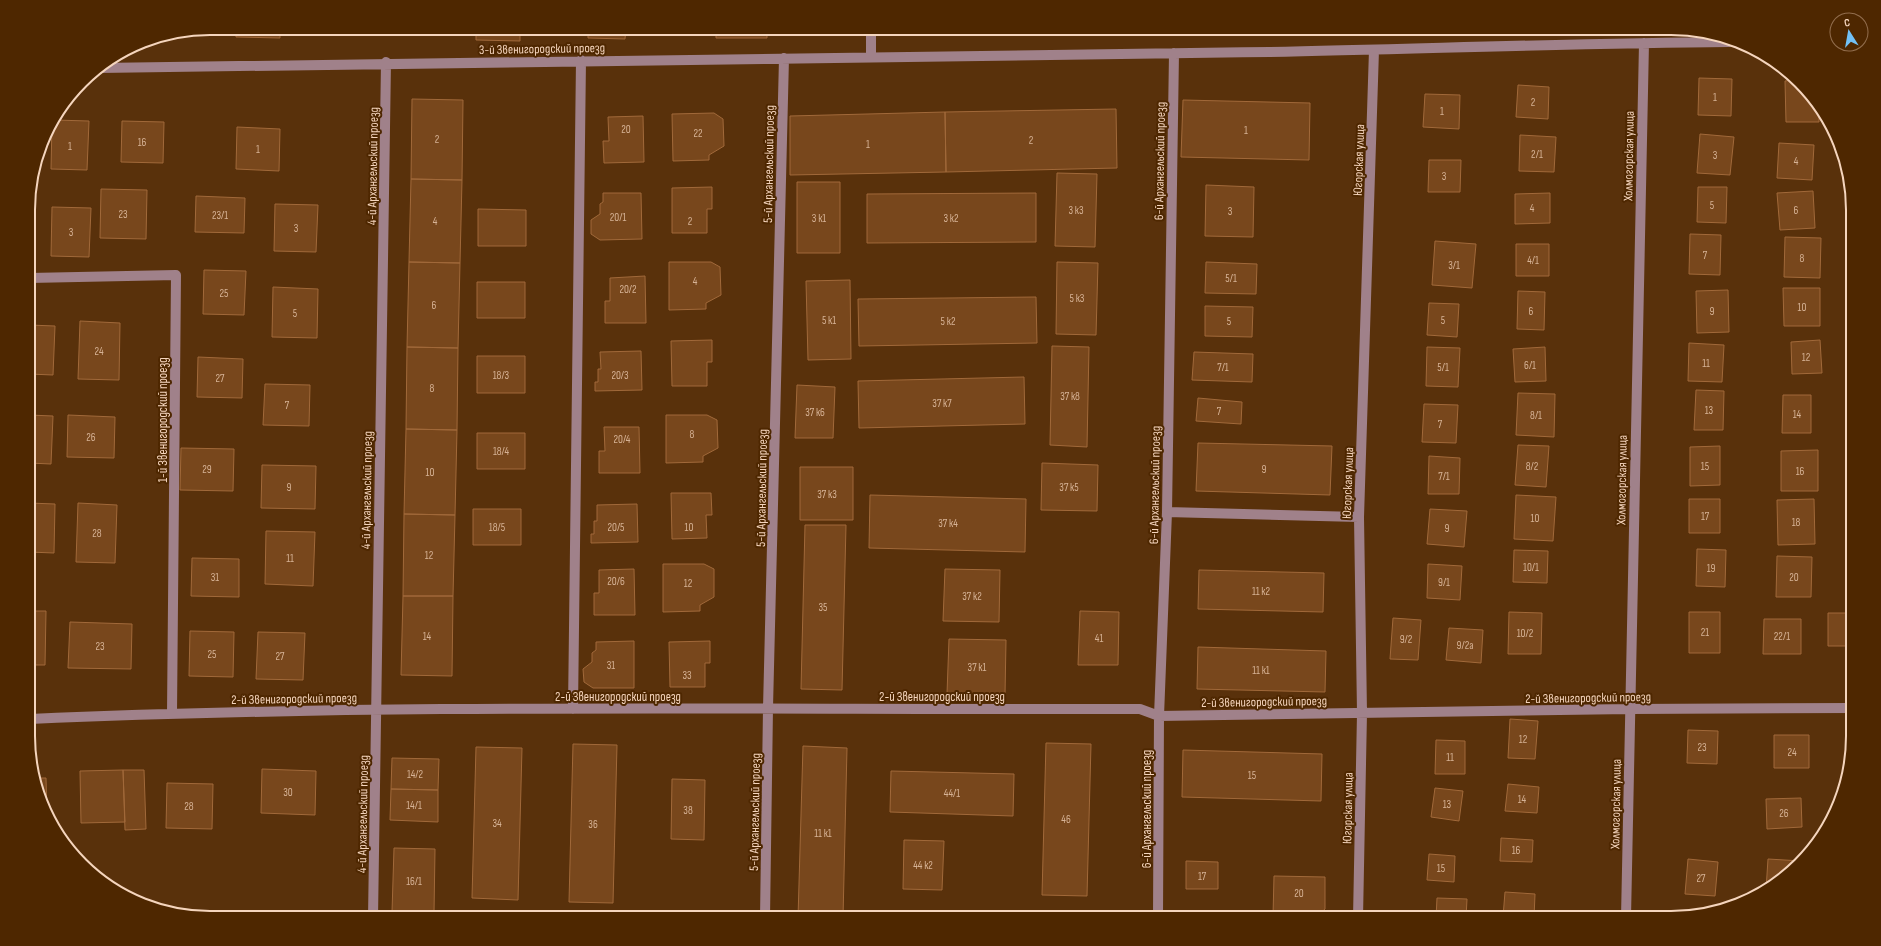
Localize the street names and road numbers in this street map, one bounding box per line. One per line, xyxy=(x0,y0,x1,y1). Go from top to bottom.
street label: 3-й Звенигородский проезд xyxy=(479,40,605,58)
street label: 6-й Архангельский проезд xyxy=(1151,102,1169,220)
street label: 5-й Архангельский проезд xyxy=(760,105,778,223)
street label: 4-й Архангельский проезд xyxy=(364,107,382,225)
street label: Холмогорская улица xyxy=(1620,111,1638,202)
street label: Югорская улица xyxy=(1350,124,1368,196)
street label: 1-й Звенигородский проезд xyxy=(155,357,171,483)
street label: 6-й Архангельский проезд xyxy=(1146,426,1164,544)
street label: 5-й Архангельский проезд xyxy=(753,429,771,547)
street label: 4-й Архангельский проезд xyxy=(358,431,376,549)
street label: Холмогорская улица xyxy=(1613,435,1631,526)
street label: Югорская улица xyxy=(1339,447,1357,519)
street label: 2-й Звенигородский проезд xyxy=(555,689,681,705)
street label: 2-й Звенигородский проезд xyxy=(879,689,1005,705)
street label: 2-й Звенигородский проезд xyxy=(1525,689,1651,707)
street label: 2-й Звенигородский проезд xyxy=(231,690,357,708)
street label: 2-й Звенигородский проезд xyxy=(1201,693,1327,711)
street label: 6-й Архангельский проезд xyxy=(1139,750,1155,868)
street label: 5-й Архангельский проезд xyxy=(746,753,764,871)
street label: 4-й Архангельский проезд xyxy=(354,755,372,873)
street label: Холмогорская улица xyxy=(1607,759,1625,850)
street label: Югорская улица xyxy=(1339,772,1357,844)

